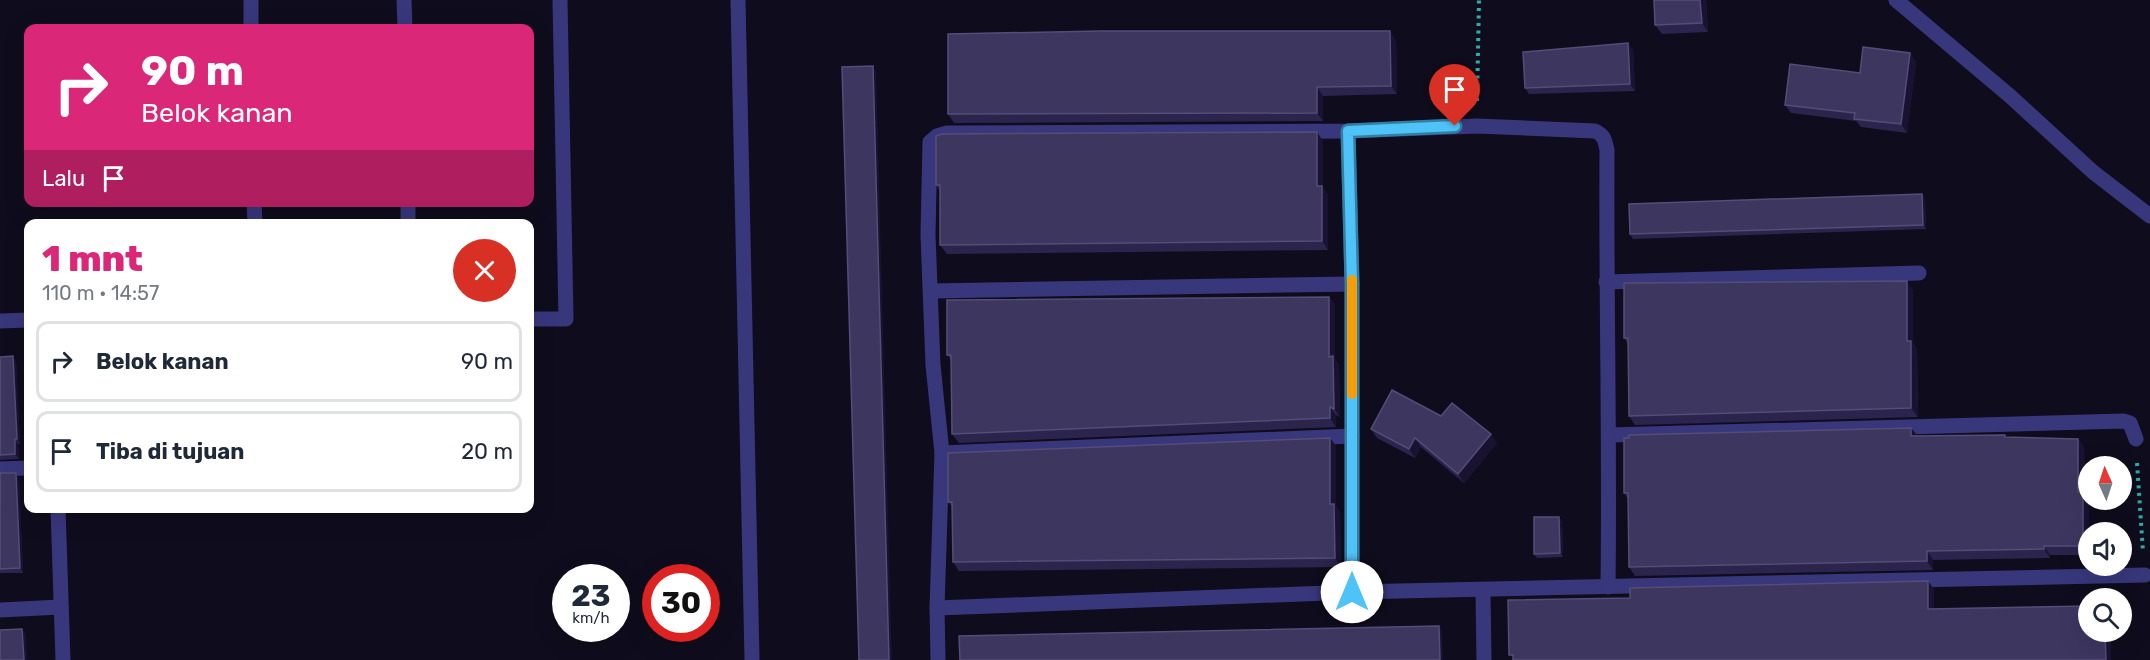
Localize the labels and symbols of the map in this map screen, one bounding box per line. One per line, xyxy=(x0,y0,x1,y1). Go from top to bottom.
pin xyxy=(1429,64,1480,126)
north arrow xyxy=(2078,456,2132,510)
position arrow xyxy=(1320,560,1384,624)
speed limit sign: 30 xyxy=(642,564,720,642)

